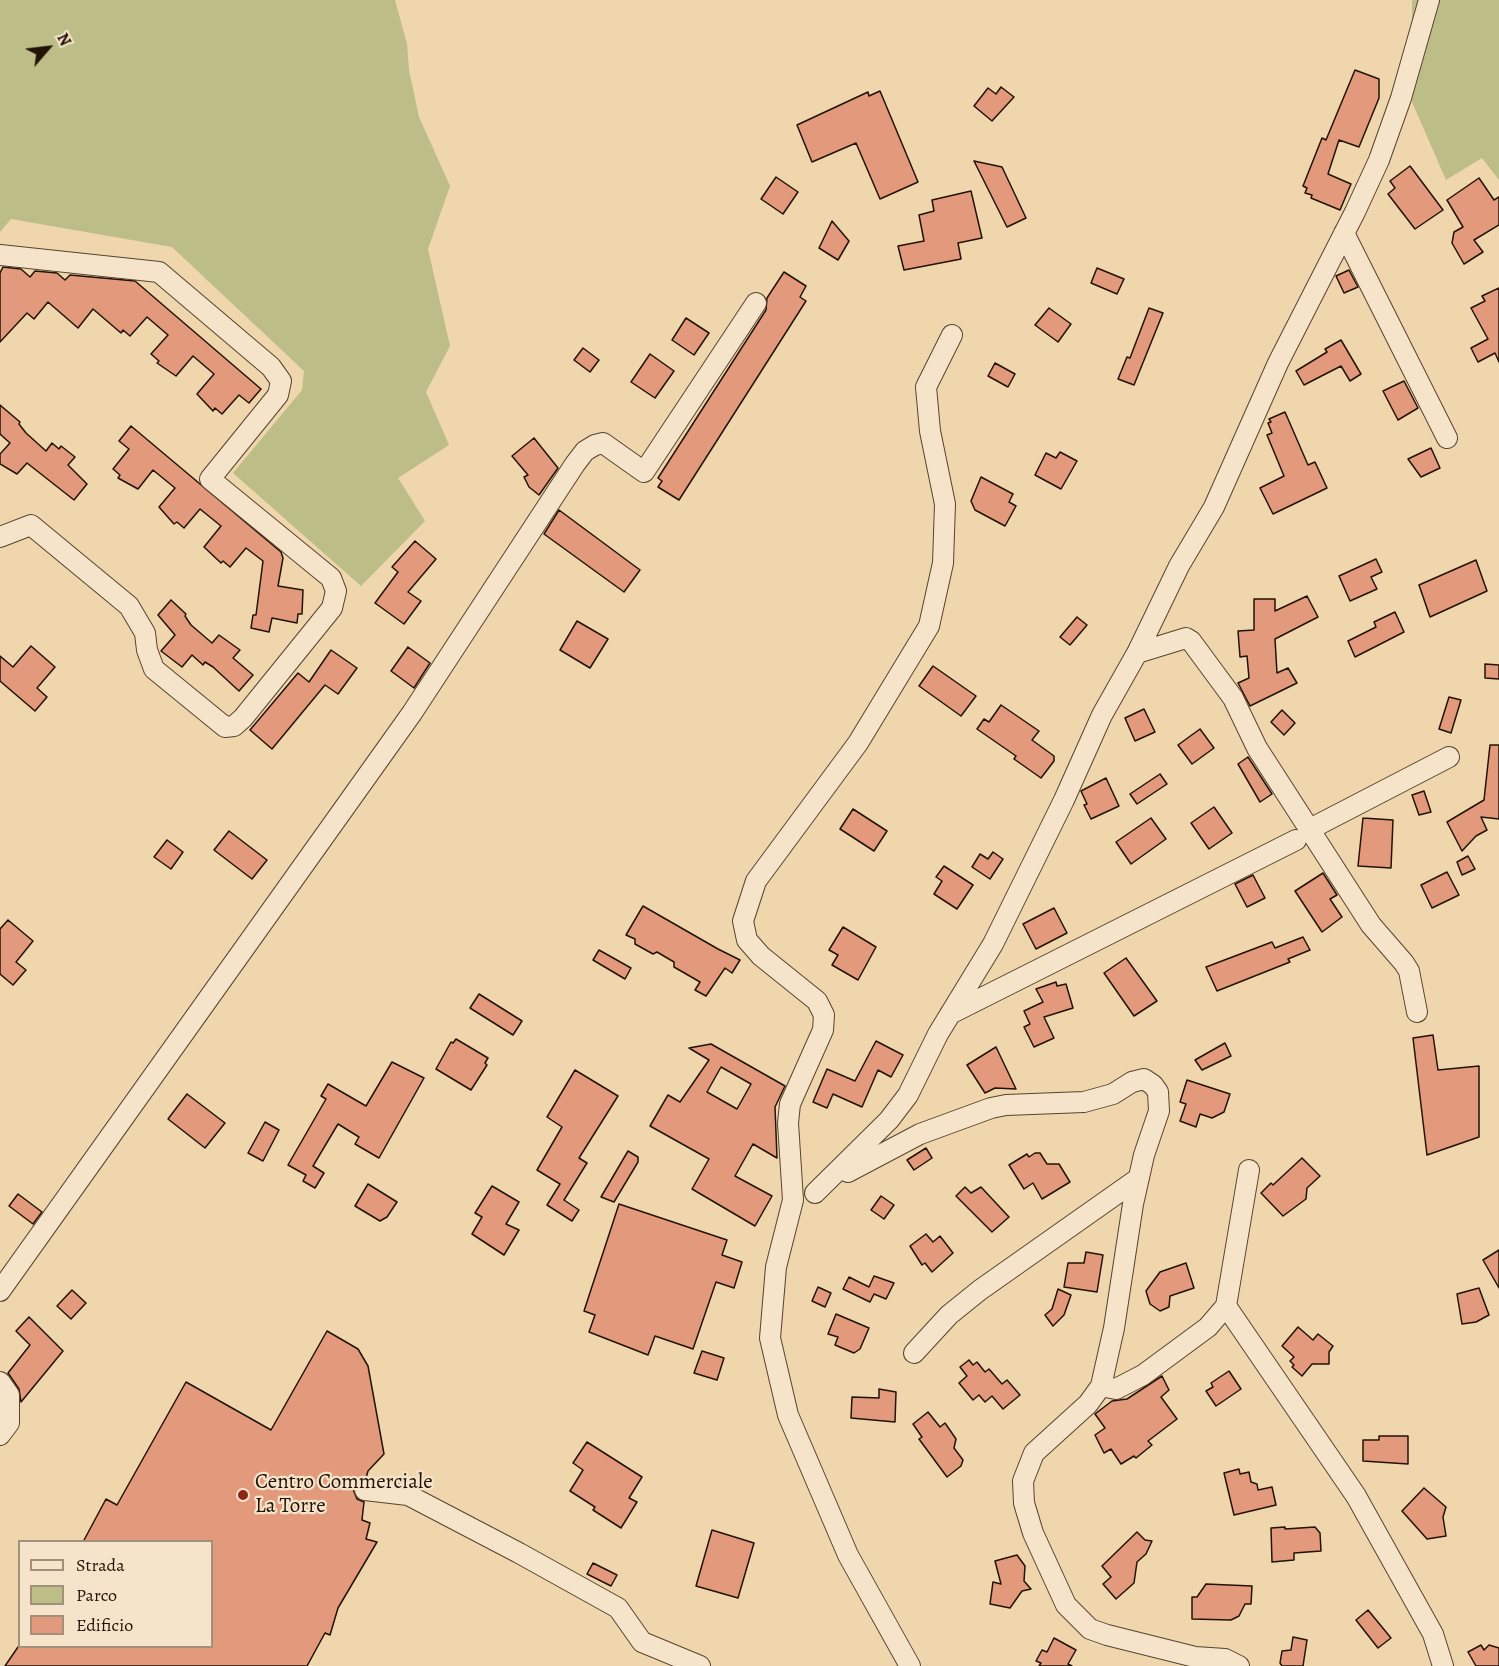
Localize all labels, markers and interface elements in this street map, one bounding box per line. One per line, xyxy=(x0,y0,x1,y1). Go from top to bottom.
north arrow xyxy=(18,18,78,78)
text: N xyxy=(51,29,76,50)
place label: Centro Commerciale La Torre xyxy=(255,1470,433,1520)
marker: Centro Commerciale La Torre xyxy=(236,1488,250,1502)
legend xyxy=(18,1540,213,1648)
text: Strada xyxy=(76,1553,125,1577)
text: Parco xyxy=(76,1583,117,1607)
text: Edificio xyxy=(76,1613,133,1637)

